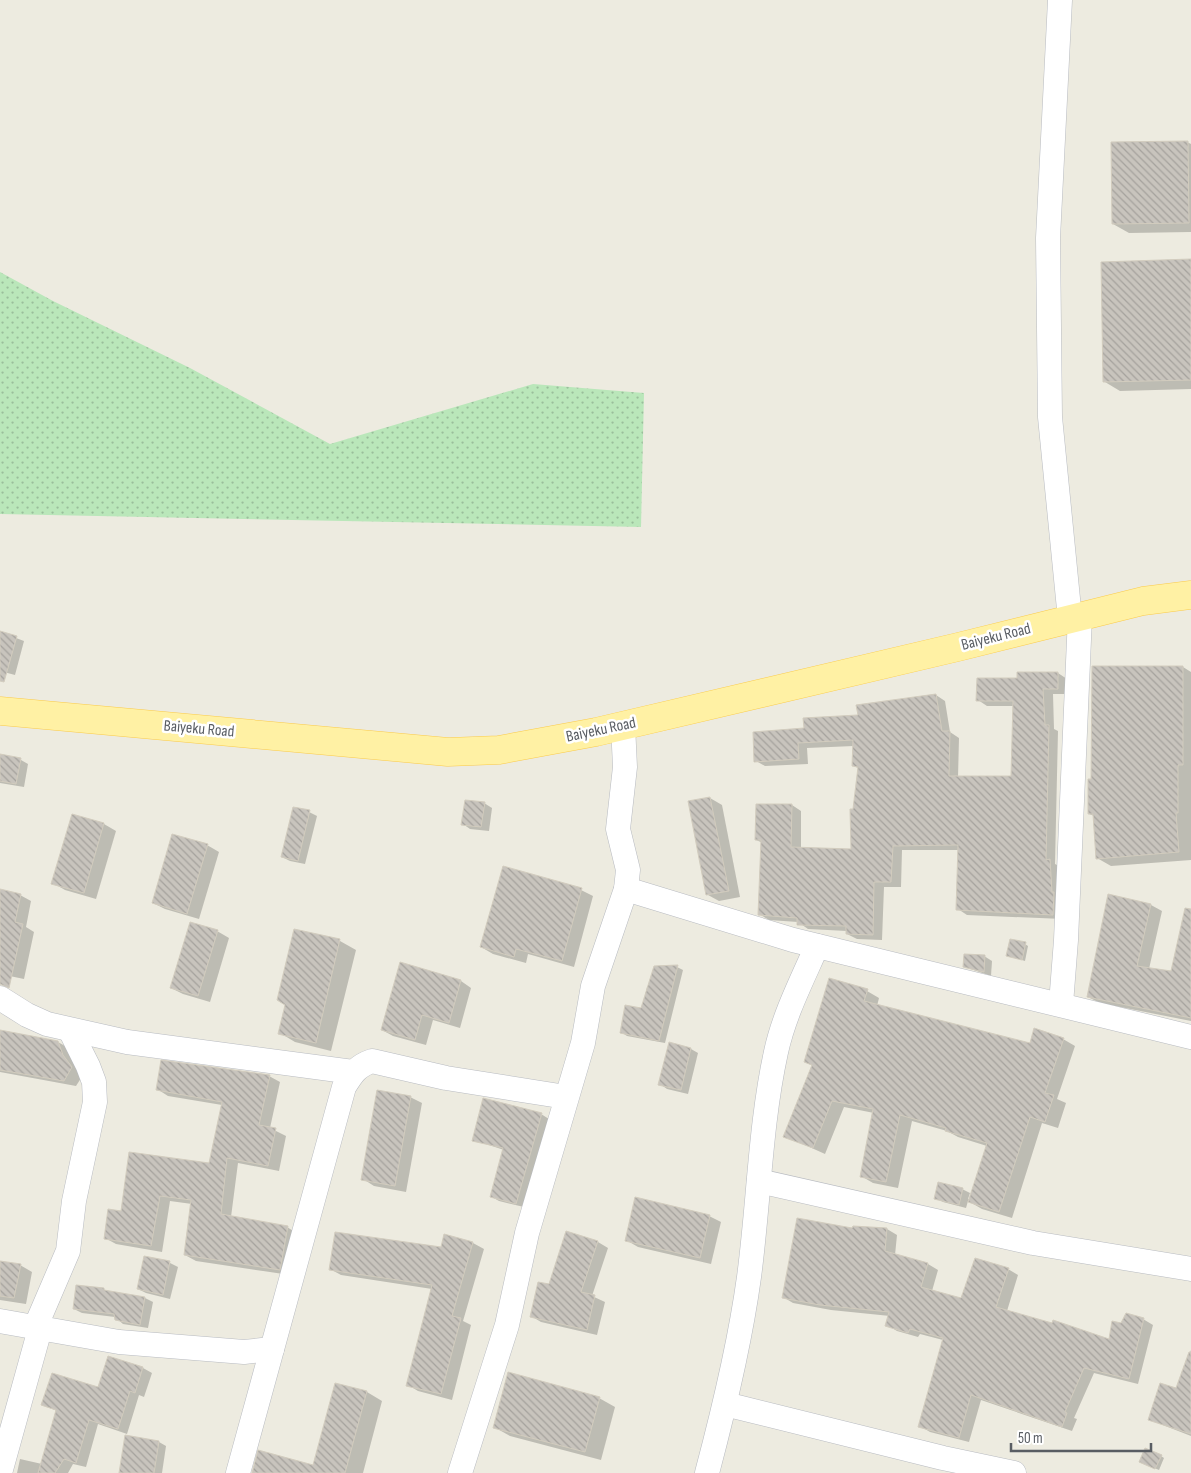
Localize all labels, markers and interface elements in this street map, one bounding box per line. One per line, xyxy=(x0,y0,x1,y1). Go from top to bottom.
street label: Baiyeku Road xyxy=(959,619,1033,655)
street label: Baiyeku Road xyxy=(564,713,638,747)
street label: Baiyeku Road xyxy=(163,716,235,742)
scale bar xyxy=(1011,1420,1151,1452)
text: 50 m xyxy=(1018,1429,1043,1448)

